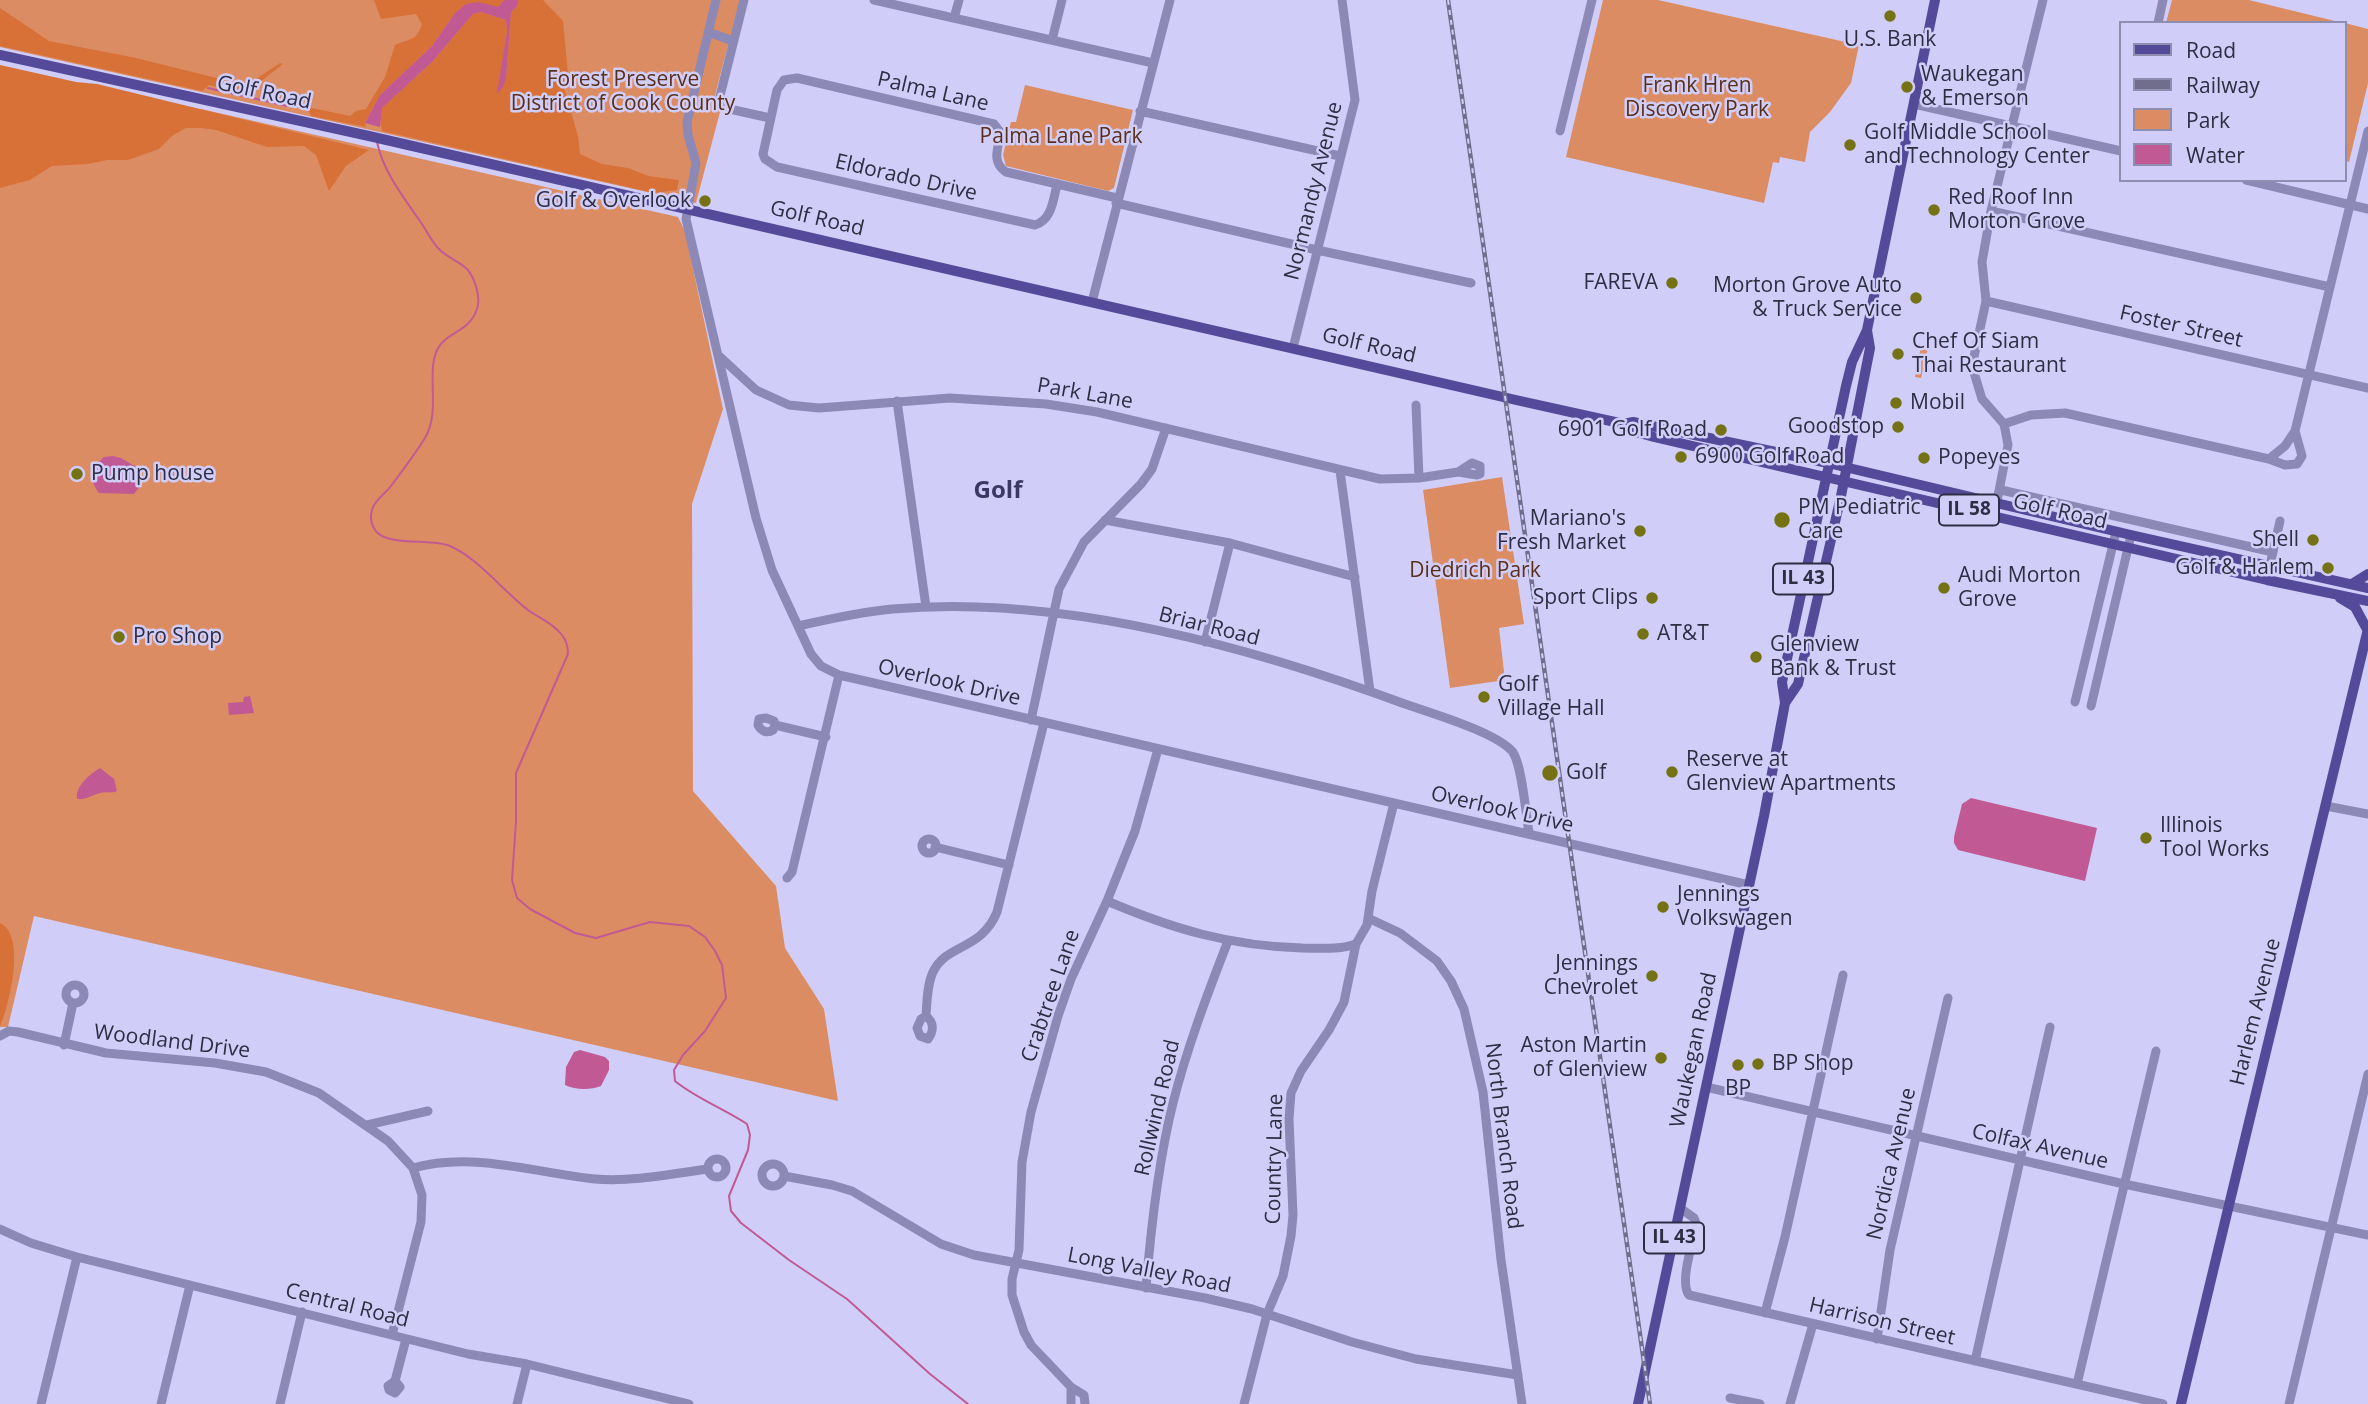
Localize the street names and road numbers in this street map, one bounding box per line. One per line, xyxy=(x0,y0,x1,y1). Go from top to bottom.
street label: Palma Lane xyxy=(875,67,991,117)
street label: Golf Road xyxy=(215,71,313,115)
street label: Normandy Avenue xyxy=(1280,99,1348,283)
street label: Eldorado Drive xyxy=(833,149,979,207)
street label: Golf Road xyxy=(767,196,867,242)
street label: Foster Street xyxy=(2117,301,2245,353)
street label: Golf Road xyxy=(1319,323,1419,369)
street label: Park Lane xyxy=(1035,373,1135,415)
street label: Golf Road xyxy=(2010,489,2110,535)
road number: IL 58 xyxy=(1939,495,1999,526)
road number: IL 43 xyxy=(1773,564,1833,594)
street label: Briar Road xyxy=(1156,602,1262,652)
street label: Overlook Drive xyxy=(875,654,1023,712)
street label: Overlook Drive xyxy=(1428,781,1576,839)
street label: Crabtree Lane xyxy=(1017,926,1085,1066)
street label: Harlem Avenue xyxy=(2226,936,2286,1088)
street label: Waukegan Road xyxy=(1665,970,1723,1130)
street label: Woodland Drive xyxy=(93,1020,251,1064)
street label: Rollwind Road xyxy=(1130,1037,1186,1179)
street label: North Branch Road xyxy=(1479,1041,1527,1231)
street label: Nordica Avenue xyxy=(1862,1085,1922,1243)
street label: Country Lane xyxy=(1261,1093,1289,1225)
street label: Colfax Avenue xyxy=(1969,1119,2111,1175)
road number: IL 43 xyxy=(1644,1222,1704,1254)
street label: Long Valley Road xyxy=(1065,1243,1233,1299)
street label: Central Road xyxy=(283,1278,411,1334)
street label: Harrison Street xyxy=(1806,1293,1958,1351)

